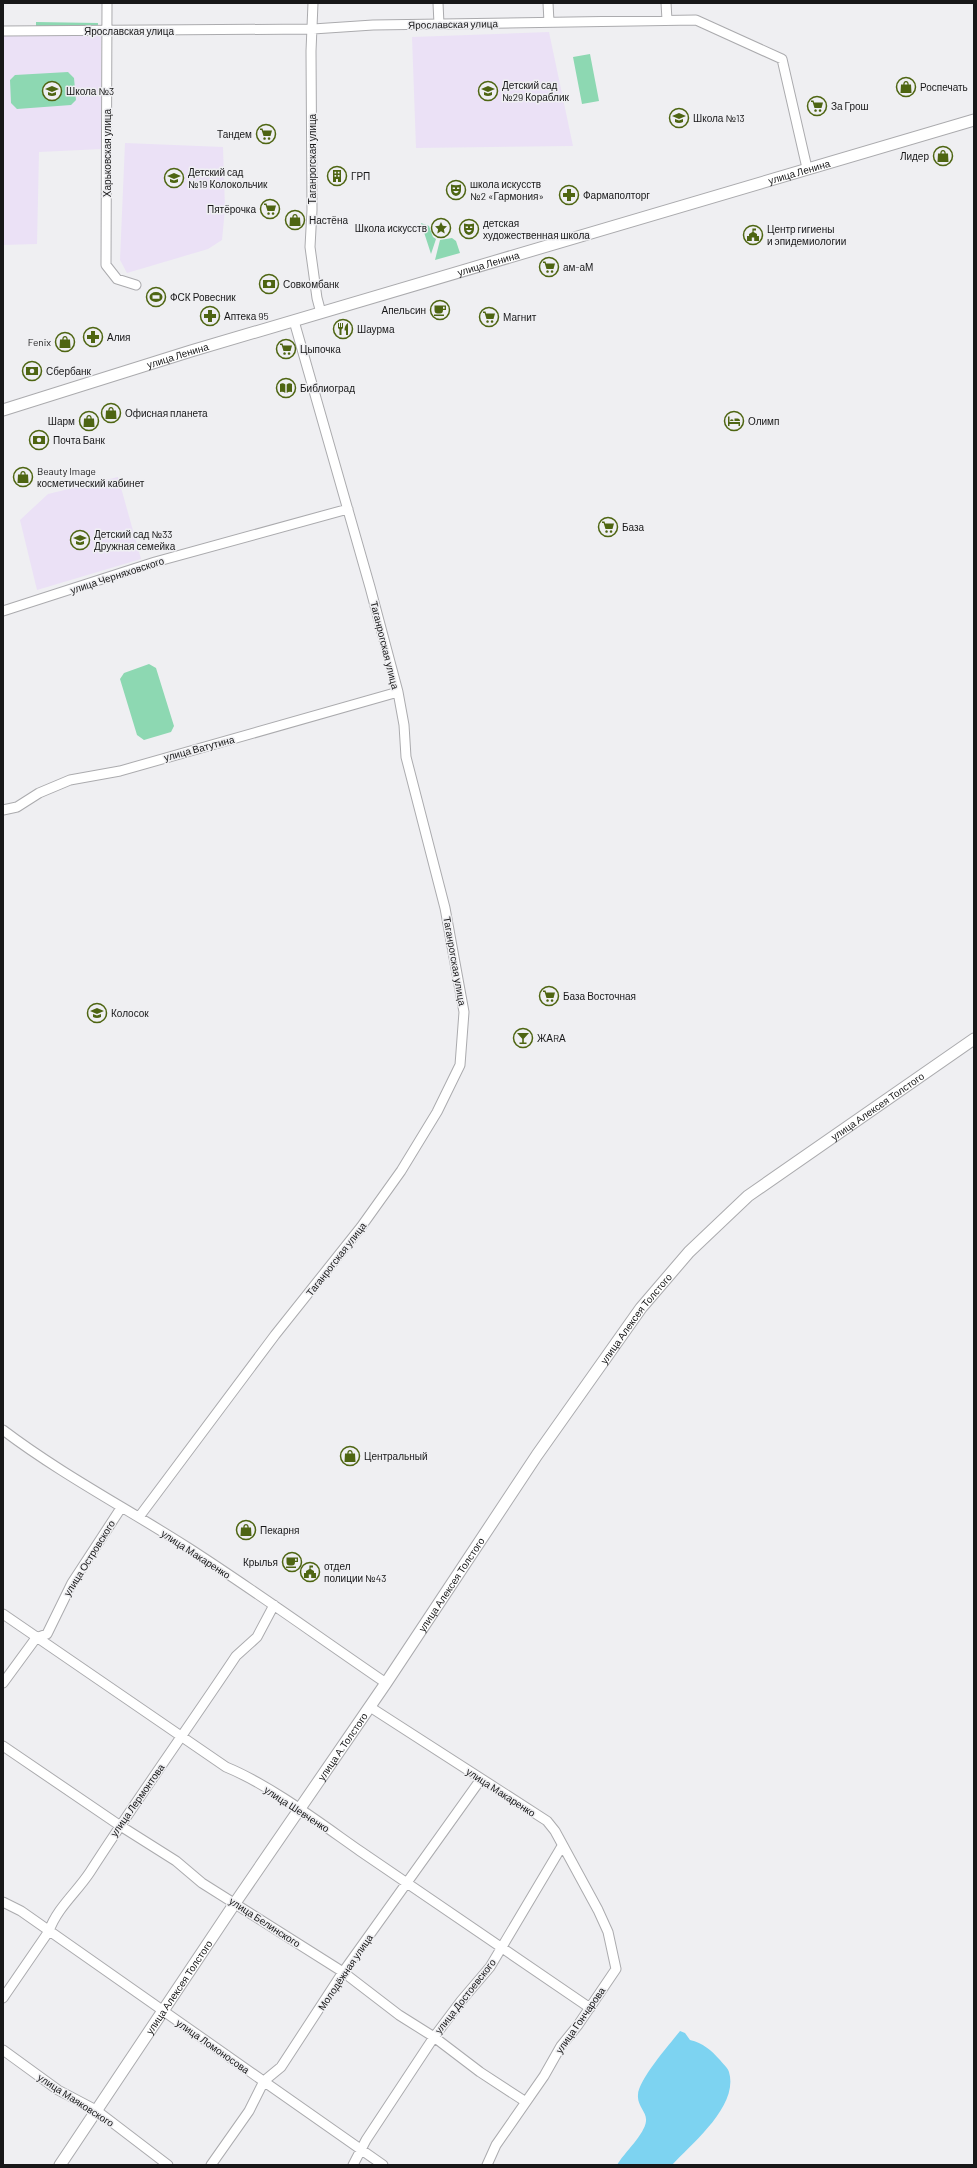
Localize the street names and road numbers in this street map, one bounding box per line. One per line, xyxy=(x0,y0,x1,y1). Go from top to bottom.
street label: Ярославская улица xyxy=(408,17,499,31)
street label: Ярославская улица xyxy=(84,25,174,37)
street label: Харьковская улица xyxy=(101,108,113,197)
street label: Таганрогская улица xyxy=(306,113,318,204)
street label: улица Ленина xyxy=(767,157,832,186)
street label: улица Ленина xyxy=(456,248,521,278)
street label: улица Ленина xyxy=(145,340,210,370)
street label: улица Черняховского xyxy=(69,554,166,596)
street label: Таганрогская улица xyxy=(368,600,402,691)
street label: улица Ватутина xyxy=(162,733,236,763)
street label: Таганрогская улица xyxy=(441,915,469,1007)
street label: улица Алексея Толстого xyxy=(828,1069,927,1143)
street label: Таганрогская улица xyxy=(303,1219,369,1298)
street label: улица Алексея Толстого xyxy=(598,1270,674,1366)
street label: улица Островского xyxy=(61,1517,117,1598)
street label: улица Макаренко xyxy=(159,1527,233,1581)
street label: улица Алексея Толстого xyxy=(416,1535,487,1634)
street label: улица А.Толстого xyxy=(315,1710,370,1783)
street label: улица Лермонтова xyxy=(107,1761,167,1839)
street label: улица Макаренко xyxy=(464,1765,538,1819)
street label: улица Шевченко xyxy=(262,1783,332,1835)
street label: улица Белинского xyxy=(227,1895,303,1950)
street label: Молодёжная улица xyxy=(315,1931,375,2012)
street label: улица Алексея Толстого xyxy=(143,1937,215,2036)
street label: улица Достоевского xyxy=(432,1956,498,2036)
street label: улица Гончарова xyxy=(553,1984,608,2055)
street label: улица Ломоносова xyxy=(174,2016,252,2076)
street label: улица Маяковского xyxy=(36,2071,117,2129)

